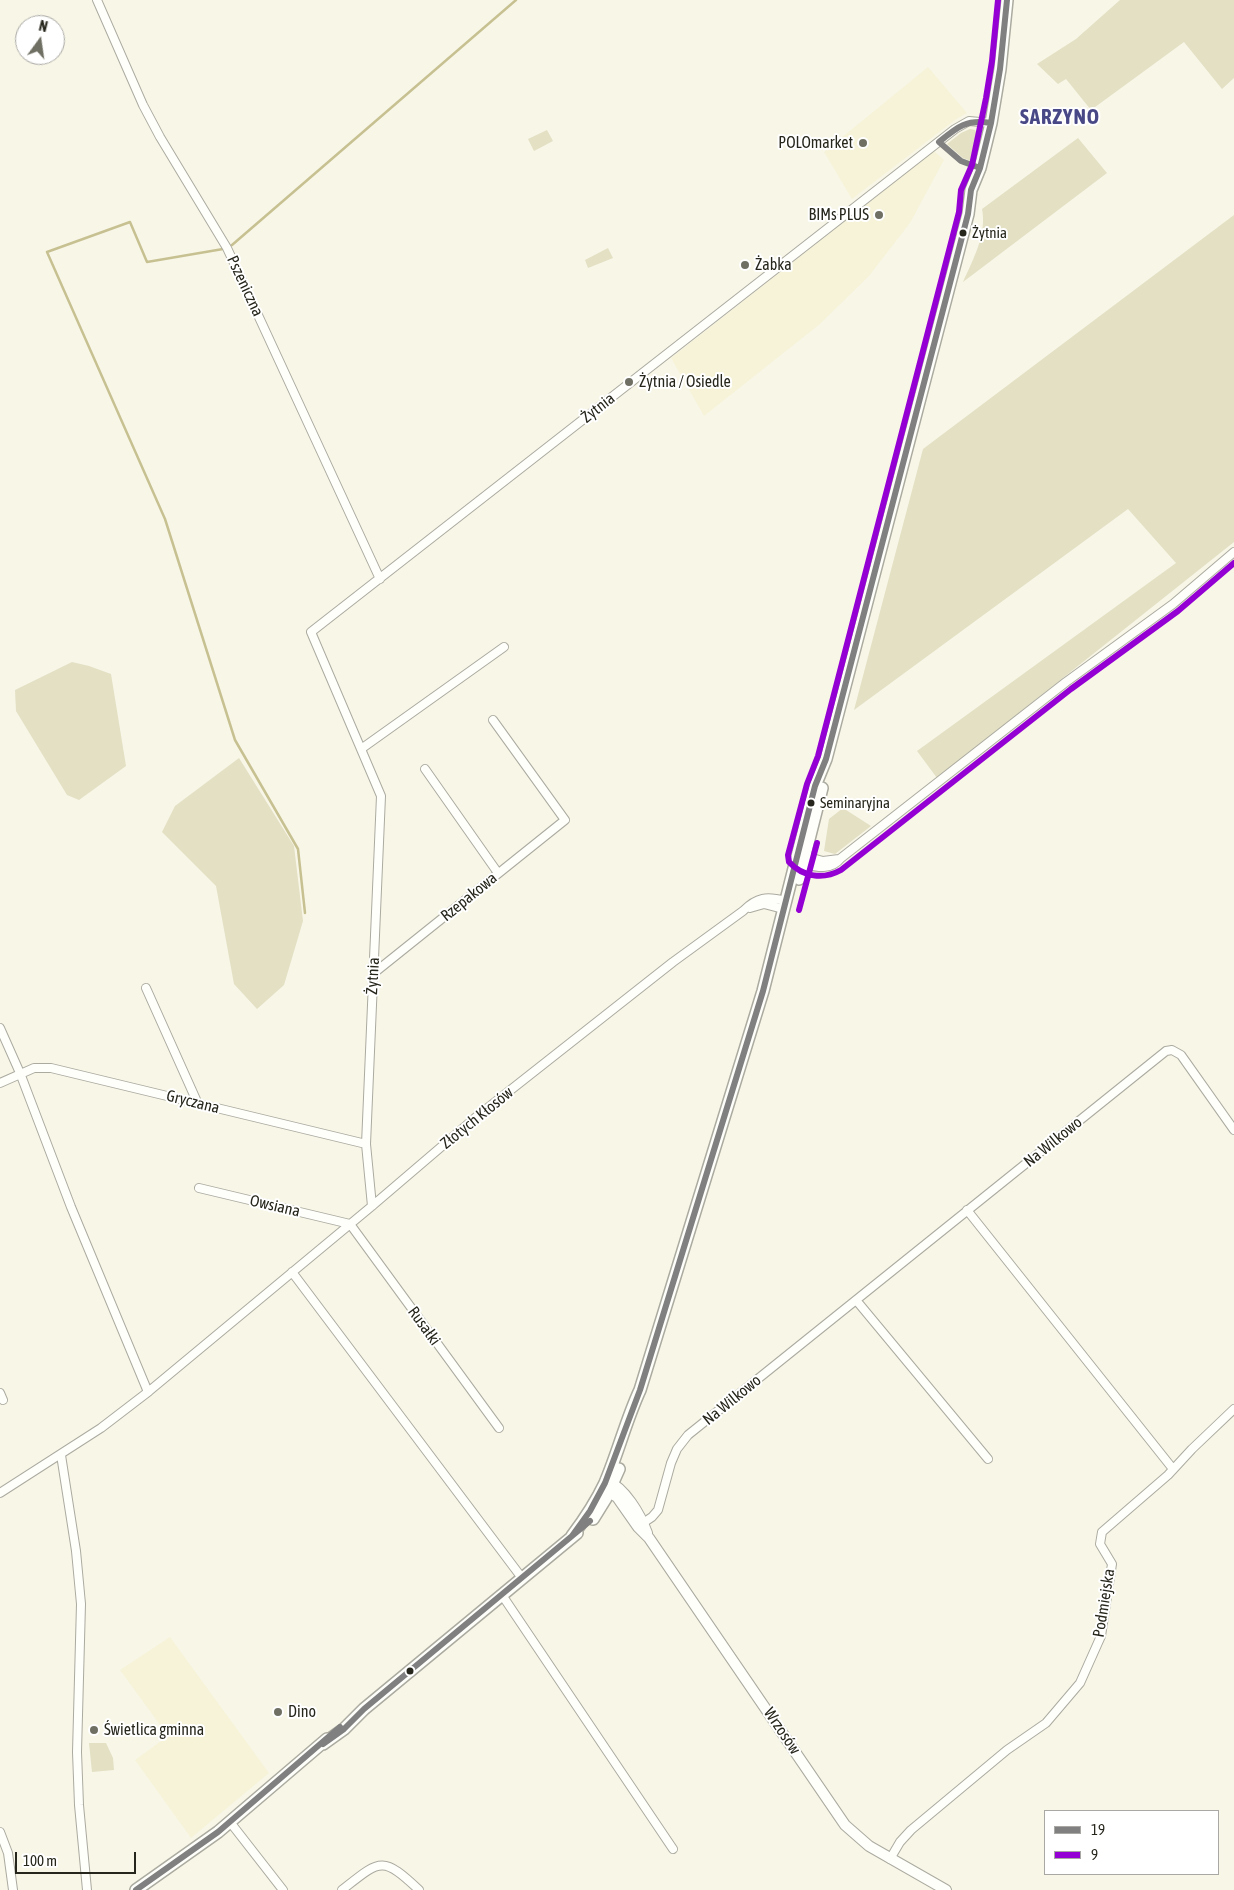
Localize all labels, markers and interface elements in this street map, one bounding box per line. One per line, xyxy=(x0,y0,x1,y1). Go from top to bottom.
north arrow xyxy=(15,15,65,65)
text: N xyxy=(37,18,49,35)
district label: SARZYNO xyxy=(1019,104,1101,130)
place label: POLOmarket xyxy=(778,133,853,153)
marker: POLOmarket xyxy=(857,137,869,149)
place label: BIMs PLUS xyxy=(809,205,869,225)
marker: BIMs PLUS xyxy=(873,209,885,221)
place label: Żytnia xyxy=(972,224,1007,242)
marker: Żytnia xyxy=(958,228,968,238)
street label: Pszeniczna xyxy=(223,253,267,319)
place label: Żabka xyxy=(755,255,792,275)
marker: Żabka xyxy=(739,259,751,271)
place label: Żytnia / Osiedle xyxy=(639,372,731,392)
marker: Żytnia / Osiedle xyxy=(623,376,635,388)
street label: Żytnia xyxy=(577,389,619,427)
place label: Seminaryjna xyxy=(820,794,890,812)
marker: Seminaryjna xyxy=(806,798,816,808)
street label: Rzepakowa xyxy=(437,869,501,925)
street label: Żytnia xyxy=(362,957,384,995)
street label: Złotych Kłosów xyxy=(437,1083,517,1153)
street label: Gryczana xyxy=(165,1086,221,1118)
street label: Na Wilkowo xyxy=(1020,1113,1086,1171)
street label: Owsiana xyxy=(248,1191,302,1221)
street label: Rusałki xyxy=(404,1303,444,1349)
street label: Na Wilkowo xyxy=(699,1371,765,1429)
street label: Podmiejska xyxy=(1089,1567,1119,1639)
unlabelled marker xyxy=(405,1666,415,1676)
place label: Dino xyxy=(288,1702,316,1722)
street label: Wrzosów xyxy=(760,1704,804,1758)
marker: Dino xyxy=(272,1706,284,1718)
place label: Świetlica gminna xyxy=(104,1720,204,1740)
marker: Świetlica gminna xyxy=(88,1724,100,1736)
legend xyxy=(1044,1810,1219,1875)
text: 19 xyxy=(1091,1821,1105,1838)
scale bar xyxy=(18,1842,139,1874)
text: 9 xyxy=(1091,1846,1098,1863)
text: 100 m xyxy=(23,1852,57,1869)

